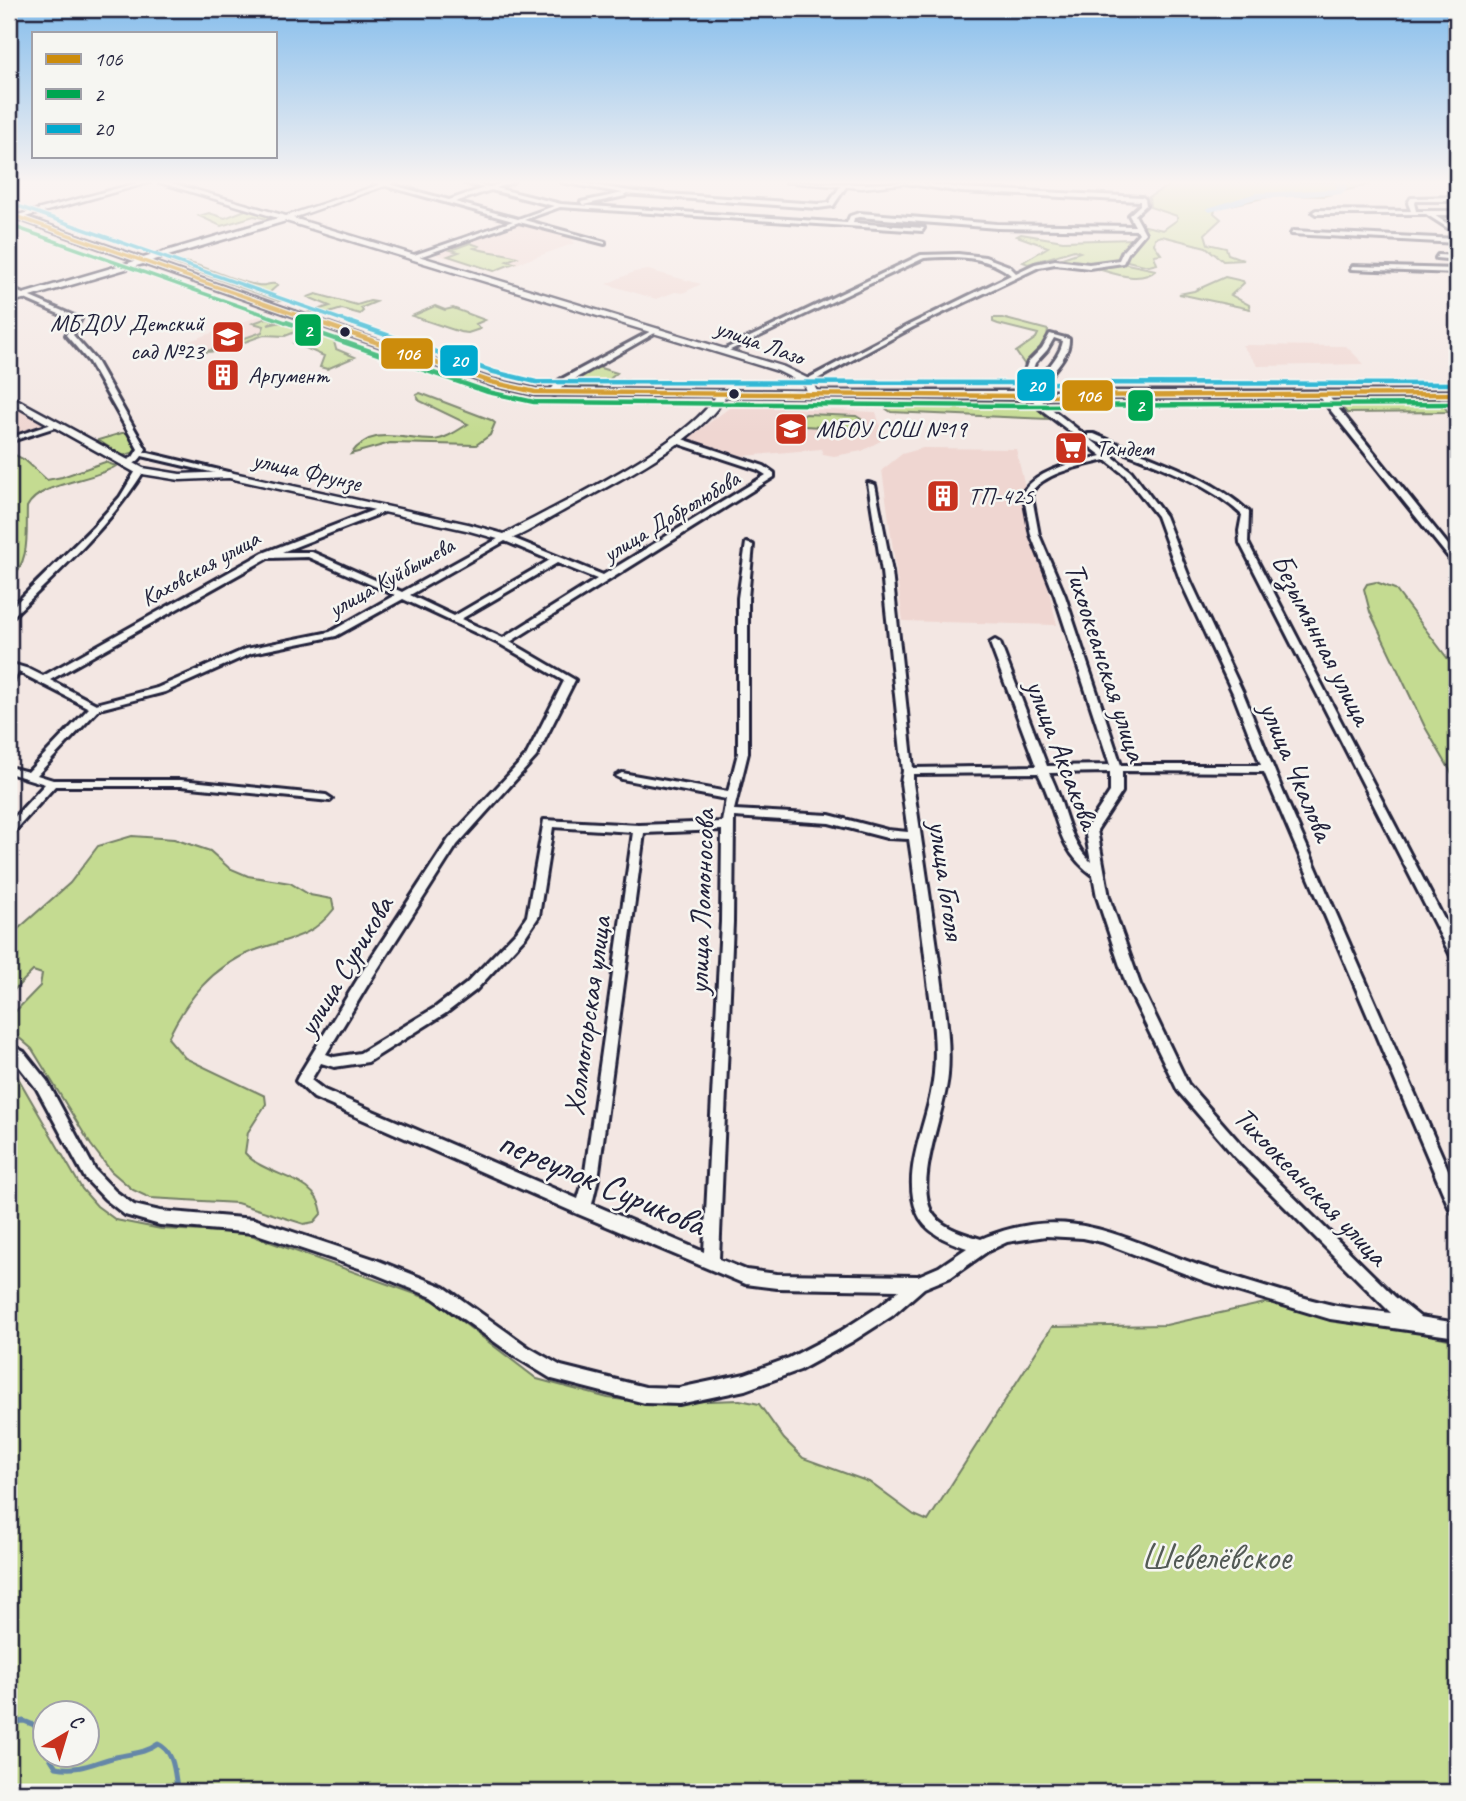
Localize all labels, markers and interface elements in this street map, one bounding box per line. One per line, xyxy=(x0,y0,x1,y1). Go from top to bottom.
legend xyxy=(32,32,276,158)
text: 106 xyxy=(94,46,123,72)
text: 2 xyxy=(94,82,105,108)
text: 20 xyxy=(94,116,114,142)
place label: МБДОУ Детский сад №23 xyxy=(50,308,206,366)
street label: улица Лазо xyxy=(710,311,811,373)
line badge: 2 xyxy=(294,313,322,347)
school or university icon: МБДОУ Детский сад №23 xyxy=(209,318,247,356)
text: 2 xyxy=(304,319,315,343)
unlabelled marker xyxy=(338,325,352,339)
line badge: 106 xyxy=(380,337,434,370)
text: 106 xyxy=(394,342,422,366)
line badge: 20 xyxy=(439,344,479,377)
text: 20 xyxy=(450,349,470,373)
building icon: Аргумент xyxy=(204,356,242,394)
place label: Аргумент xyxy=(248,360,330,390)
line badge: 20 xyxy=(1016,368,1056,402)
text: 20 xyxy=(1027,374,1047,398)
line badge: 106 xyxy=(1061,379,1114,412)
text: 106 xyxy=(1075,384,1103,408)
unlabelled marker xyxy=(727,387,741,401)
line badge: 2 xyxy=(1127,389,1154,422)
text: 2 xyxy=(1136,394,1147,418)
school or university icon: МБОУ СОШ №19 xyxy=(772,410,810,448)
place label: МБОУ СОШ №19 xyxy=(816,414,969,444)
supermarket icon: Тандем xyxy=(1052,429,1090,467)
place label: Тандем xyxy=(1096,433,1155,463)
street label: улица Фрунзе xyxy=(248,444,366,498)
street label: улица Добролюбова xyxy=(595,463,746,570)
building icon: ТП-425 xyxy=(924,477,962,515)
place label: ТП-425 xyxy=(968,481,1035,511)
street label: Каховская улица xyxy=(135,522,266,613)
street label: улица Куйбышева xyxy=(321,530,460,625)
street label: Безымянная улица xyxy=(1263,547,1383,733)
street label: Тихоокеанская улица xyxy=(1056,558,1157,768)
street label: улица Аксакова xyxy=(1016,672,1110,837)
street label: улица Чкалова xyxy=(1250,694,1344,849)
street label: улица Ломоносова xyxy=(679,807,723,997)
street label: улица Гоголя xyxy=(920,816,975,945)
street label: улица Сурикова xyxy=(287,887,403,1045)
street label: Холмогорская улица xyxy=(554,912,620,1118)
street label: Тихоокеанская улица xyxy=(1225,1098,1398,1275)
street label: переулок Сурикова xyxy=(491,1117,715,1248)
park label: Шевелёвское xyxy=(1141,1533,1293,1580)
north arrow xyxy=(32,1700,102,1770)
text: С xyxy=(65,1709,89,1735)

